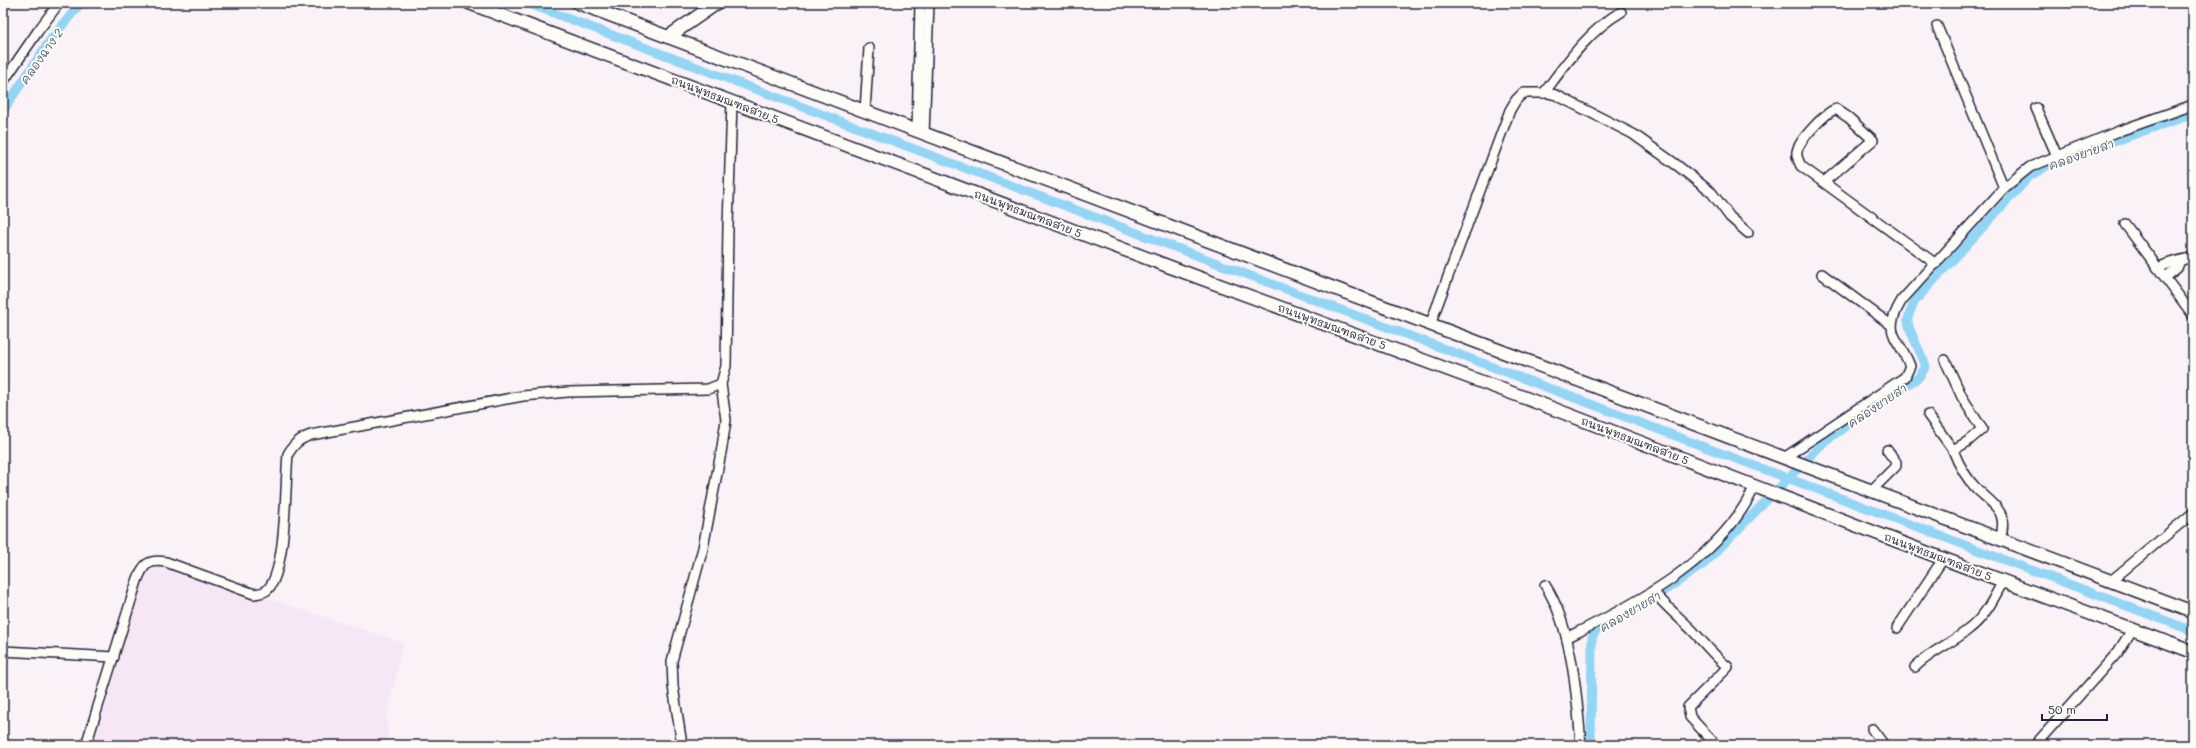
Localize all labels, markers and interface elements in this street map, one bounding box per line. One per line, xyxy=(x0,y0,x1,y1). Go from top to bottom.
water label: คลองฉาง 2 xyxy=(16,25,66,87)
street label: ถนนพุทธมณฑลสาย 5 xyxy=(668,71,781,129)
water label: คลองยายสา xyxy=(2046,135,2116,173)
street label: ถนนพุทธมณฑลสาย 5 xyxy=(971,185,1084,243)
street label: ถนนพุทธมณฑลสาย 5 xyxy=(1275,299,1388,355)
water label: คลองยายสา xyxy=(1844,379,1910,431)
street label: ถนนพุทธมณฑลสาย 5 xyxy=(1578,412,1691,470)
street label: ถนนพุทธมณฑลสาย 5 xyxy=(1881,528,1994,586)
water label: คลองยายสา xyxy=(1596,587,1664,635)
scale bar xyxy=(2042,696,2107,722)
text: 50 m xyxy=(2048,701,2076,717)

